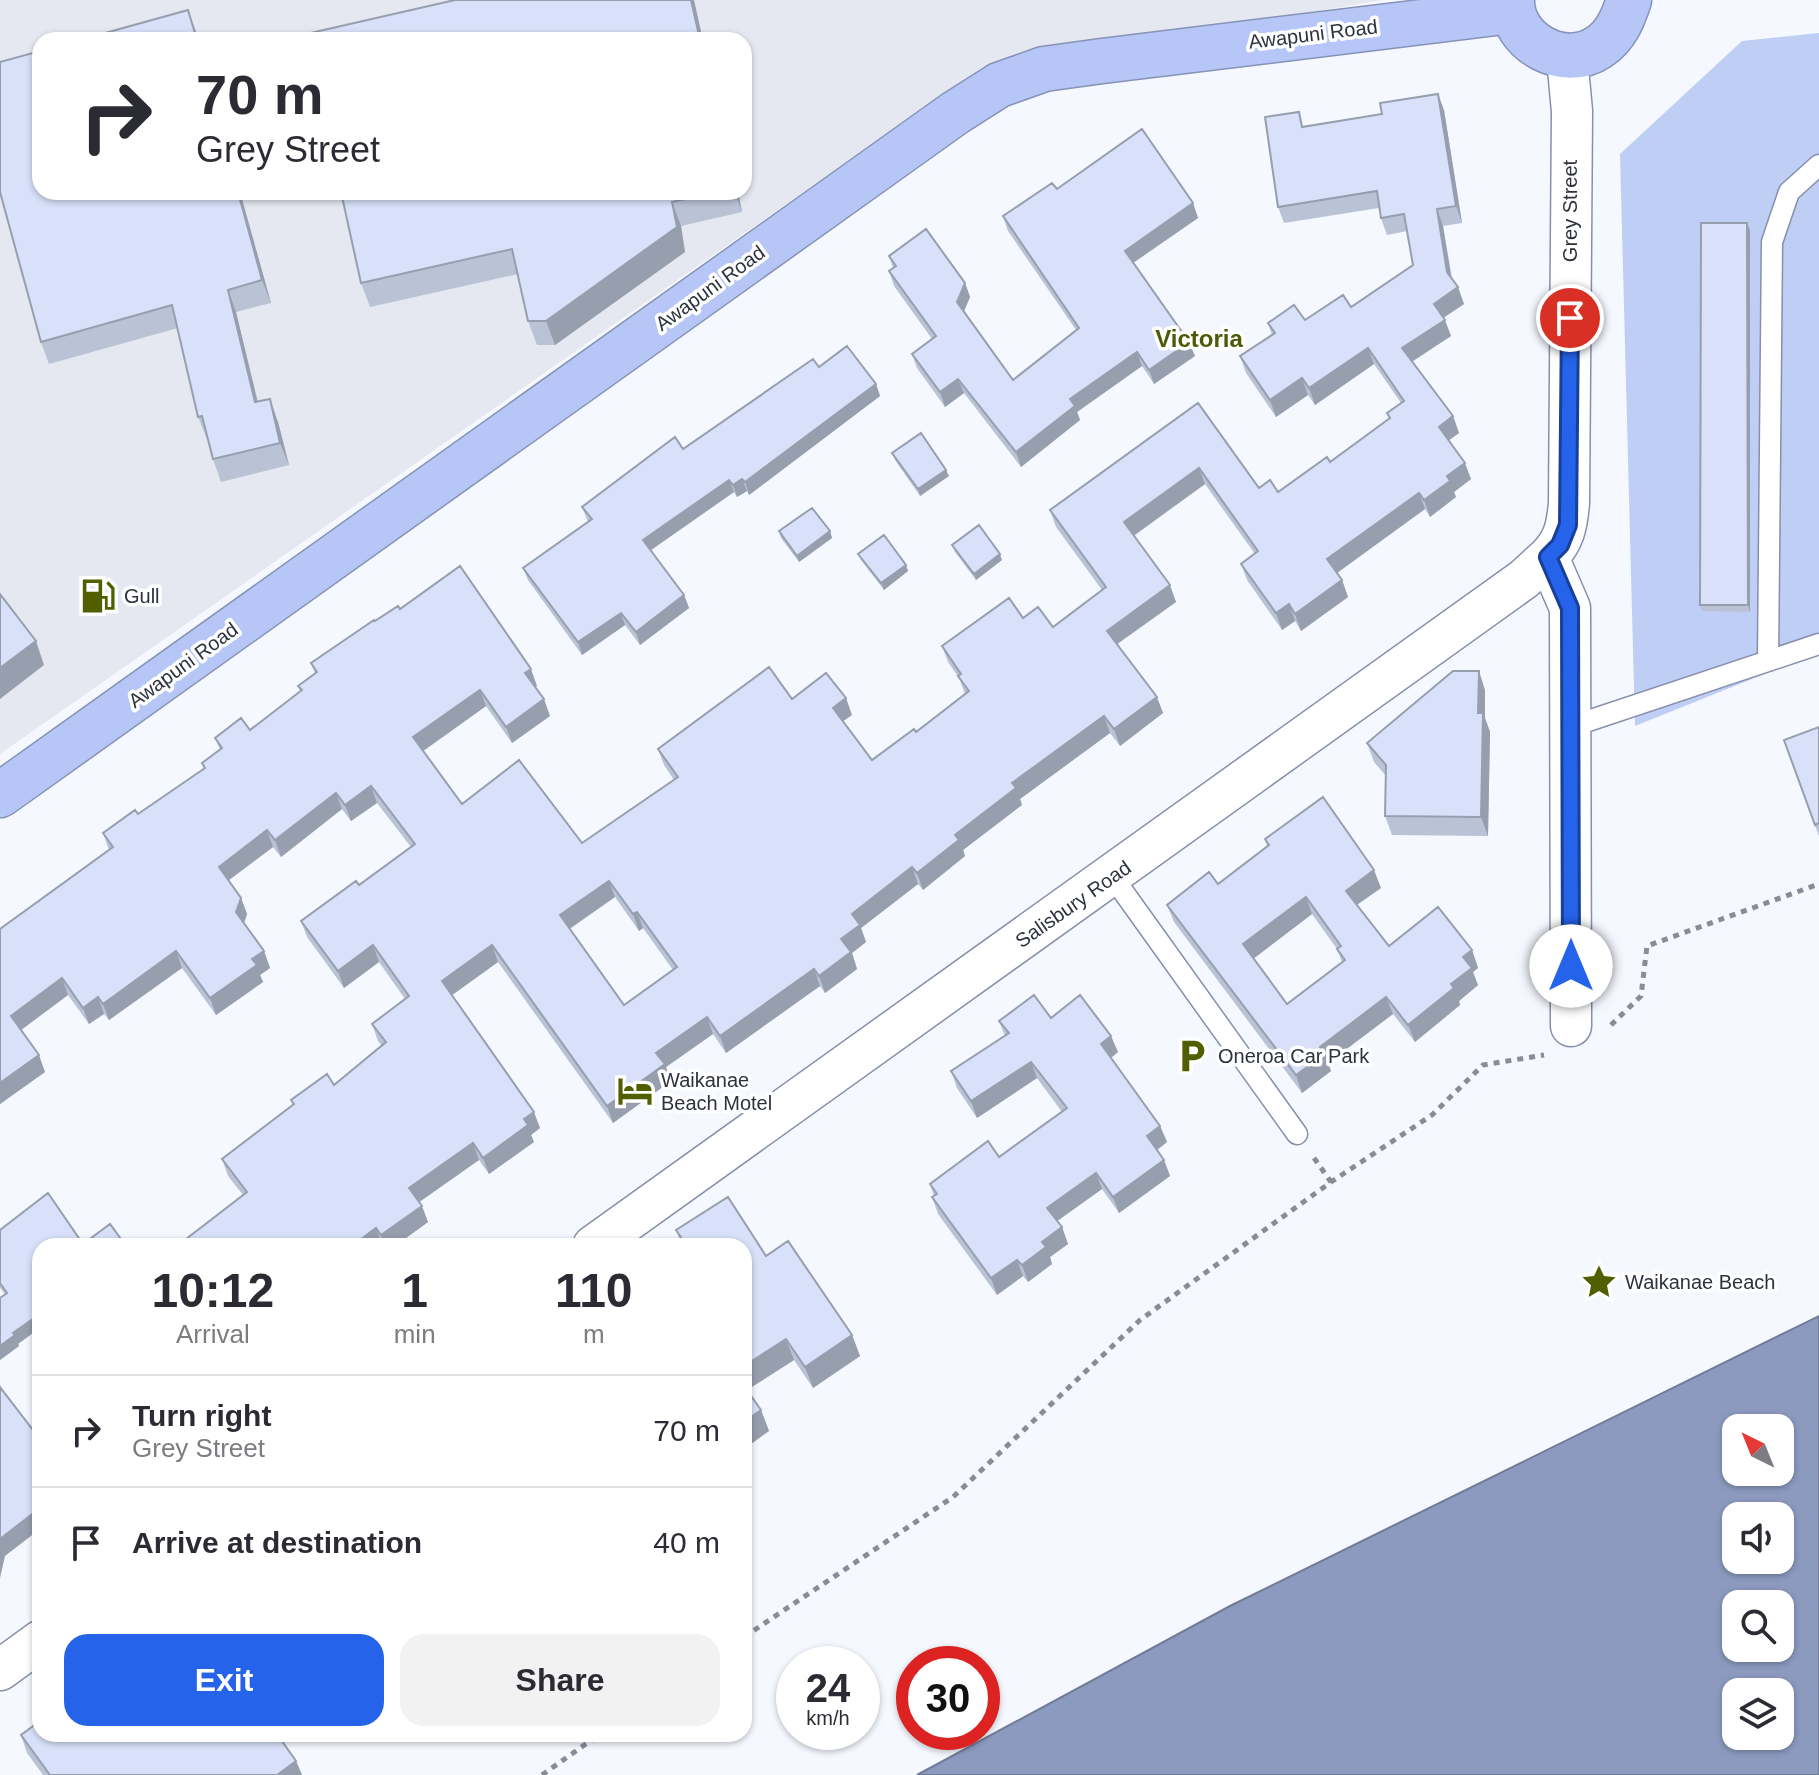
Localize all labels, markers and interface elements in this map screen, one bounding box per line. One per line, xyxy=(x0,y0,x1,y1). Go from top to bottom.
street label: Awapuni Road xyxy=(1247,15,1379,53)
text: 70 m xyxy=(196,63,324,126)
icon: right xyxy=(64,64,168,168)
text: Grey Street xyxy=(196,129,380,170)
street label: Grey Street xyxy=(1559,159,1581,262)
street label: Awapuni Road xyxy=(651,241,769,335)
pin xyxy=(1536,284,1604,352)
icon: arrive xyxy=(1548,296,1592,340)
district label: Victoria xyxy=(1155,325,1243,352)
fuel station icon: Gull xyxy=(79,577,117,615)
place label: Gull xyxy=(124,585,160,607)
street label: Awapuni Road xyxy=(124,618,242,712)
street label: Salisbury Road xyxy=(1011,856,1135,952)
position arrow xyxy=(1529,924,1613,1008)
parking icon: Oneroa Car Park xyxy=(1173,1037,1211,1075)
place label: Oneroa Car Park xyxy=(1218,1045,1370,1067)
place label: Waikanae Beach Motel xyxy=(661,1069,772,1114)
hotel icon: Waikanae Beach Motel xyxy=(616,1072,654,1110)
place icon: Waikanae Beach xyxy=(1580,1263,1618,1301)
text: 10:12 xyxy=(151,1264,274,1317)
text: 1 xyxy=(401,1264,428,1317)
text: 110 xyxy=(555,1264,633,1317)
place label: Waikanae Beach xyxy=(1625,1271,1775,1293)
text: Arrival xyxy=(176,1319,250,1349)
text: min xyxy=(394,1319,436,1349)
text: m xyxy=(583,1319,605,1349)
text: Turn right xyxy=(132,1399,271,1432)
icon: right xyxy=(64,1409,108,1453)
text: 70 m xyxy=(653,1414,720,1447)
north arrow xyxy=(1722,1414,1794,1486)
map controls xyxy=(1722,1414,1794,1750)
text: Grey Street xyxy=(132,1433,265,1463)
button: sound xyxy=(1722,1502,1794,1574)
icon: arrive xyxy=(64,1521,108,1565)
text: Arrive at destination xyxy=(132,1526,422,1559)
text: 40 m xyxy=(653,1526,720,1559)
button: search xyxy=(1722,1590,1794,1662)
button: Exit xyxy=(64,1634,384,1726)
button: Share xyxy=(400,1634,720,1726)
speed limit sign: 30 xyxy=(896,1646,1000,1750)
text: 24 xyxy=(806,1666,850,1710)
button: layers xyxy=(1722,1678,1794,1750)
text: km/h xyxy=(806,1707,850,1729)

